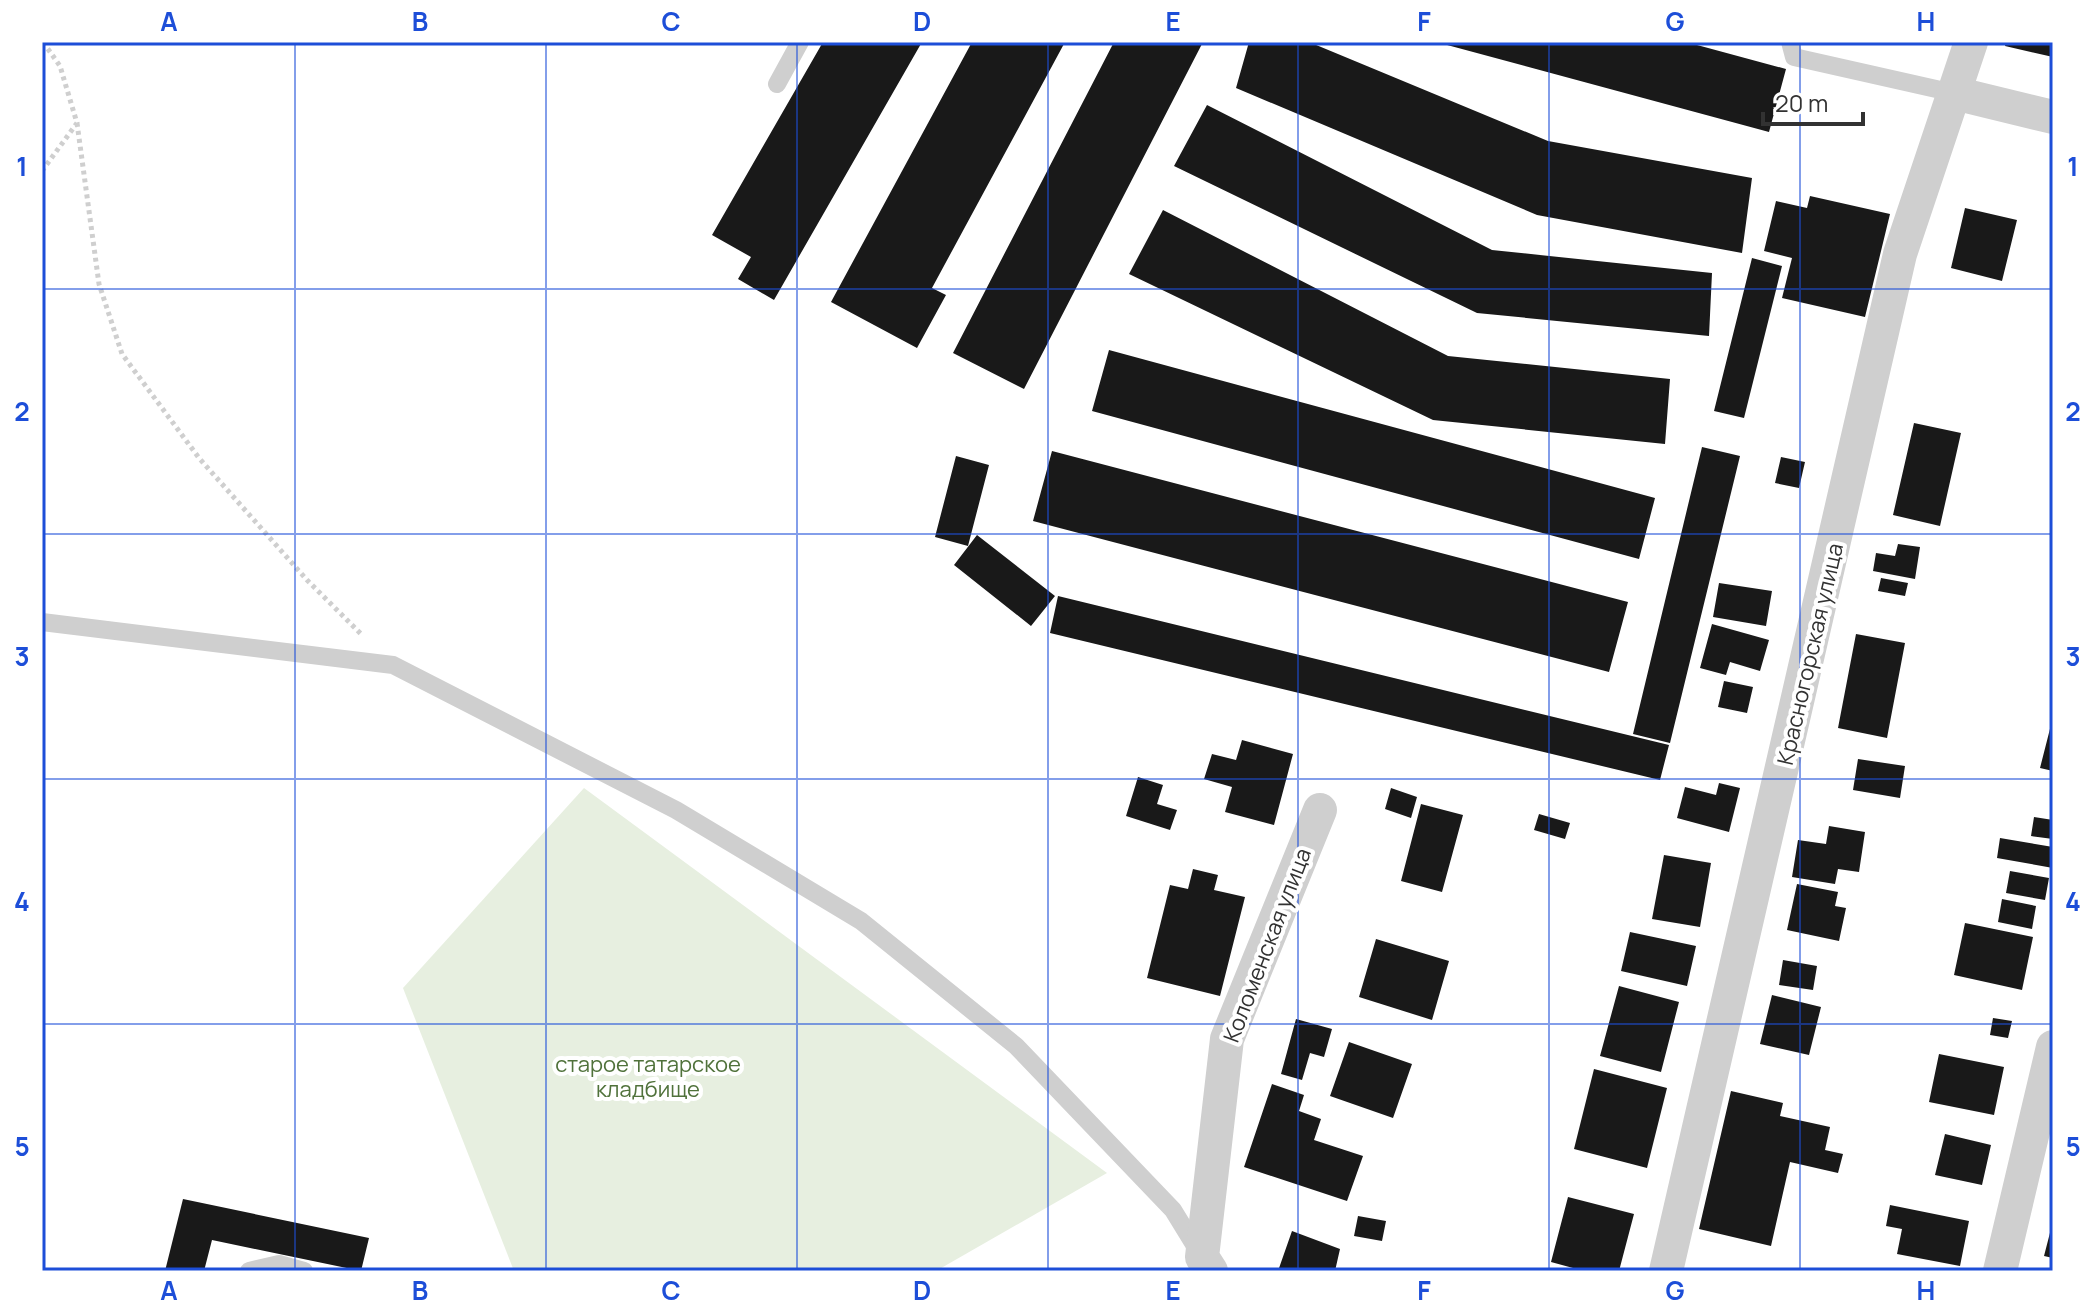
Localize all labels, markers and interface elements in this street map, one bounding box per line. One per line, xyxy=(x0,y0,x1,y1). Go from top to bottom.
text: A xyxy=(160,3,178,39)
text: B xyxy=(412,3,428,39)
text: C xyxy=(661,3,681,39)
text: D xyxy=(913,3,931,39)
text: E xyxy=(1165,3,1181,39)
text: F xyxy=(1417,3,1431,39)
text: G xyxy=(1665,3,1685,39)
text: H xyxy=(1917,3,1935,39)
scale bar xyxy=(1763,76,1863,126)
text: 20 m xyxy=(1775,86,1828,119)
text: 1 xyxy=(16,148,28,184)
text: 1 xyxy=(2067,148,2079,184)
text: 2 xyxy=(14,393,30,429)
text: 2 xyxy=(2065,393,2081,429)
street label: Красногорская улица xyxy=(1770,540,1850,768)
text: 3 xyxy=(14,638,30,674)
text: 3 xyxy=(2065,638,2081,674)
street label: Коломенская улица xyxy=(1216,843,1318,1047)
text: 4 xyxy=(14,883,30,919)
text: 4 xyxy=(2065,883,2081,919)
park label: старое татарское кладбище xyxy=(555,1049,741,1104)
text: 5 xyxy=(14,1128,30,1164)
text: 5 xyxy=(2065,1128,2081,1164)
text: A xyxy=(160,1272,178,1308)
text: B xyxy=(412,1272,428,1308)
text: C xyxy=(661,1272,681,1308)
text: D xyxy=(913,1272,931,1308)
text: E xyxy=(1165,1272,1181,1308)
text: F xyxy=(1417,1272,1431,1308)
text: G xyxy=(1665,1272,1685,1308)
text: H xyxy=(1917,1272,1935,1308)

